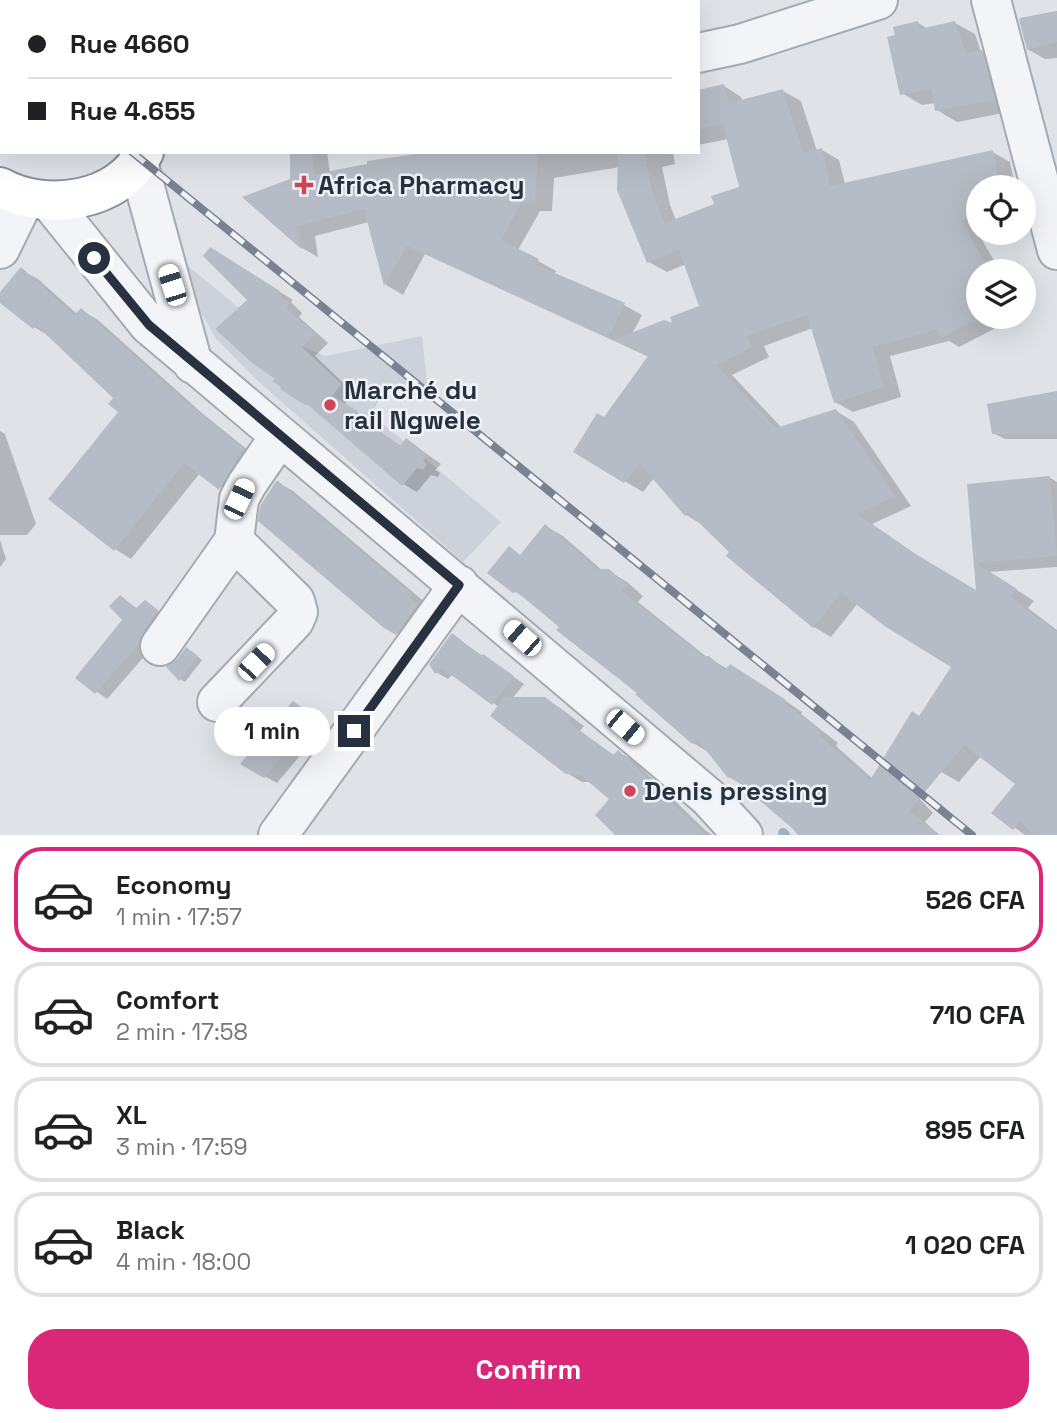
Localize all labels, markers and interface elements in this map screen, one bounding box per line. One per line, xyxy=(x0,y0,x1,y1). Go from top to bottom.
text: Rue 4660 xyxy=(70,27,190,61)
text: Rue 4.655 xyxy=(70,94,195,128)
place label: Africa Pharmacy xyxy=(318,168,525,202)
map controls xyxy=(966,175,1036,329)
button: locate xyxy=(966,175,1036,245)
marker: Africa Pharmacy xyxy=(296,177,312,193)
route start xyxy=(78,242,110,274)
button: layers xyxy=(966,259,1036,329)
car xyxy=(156,262,189,308)
place label: Marché du rail Ngwele xyxy=(344,373,481,437)
marker: Marché du rail Ngwele xyxy=(322,397,338,413)
car xyxy=(221,476,258,522)
car xyxy=(500,616,545,660)
car xyxy=(234,639,279,685)
car xyxy=(603,705,648,749)
callout: 1 min xyxy=(214,706,330,756)
route end xyxy=(338,715,370,747)
text: 1 min xyxy=(244,716,300,746)
place label: Denis pressing xyxy=(644,774,828,808)
marker: Denis pressing xyxy=(622,783,638,799)
icon: car xyxy=(32,868,95,931)
text: Economy xyxy=(116,868,232,902)
text: 526 CFA xyxy=(926,883,1025,917)
text: 1 min · 17:57 xyxy=(116,902,242,932)
icon: car xyxy=(32,983,95,1046)
text: Comfort xyxy=(116,983,219,1017)
text: 710 CFA xyxy=(930,998,1025,1032)
text: 2 min · 17:58 xyxy=(116,1017,248,1047)
icon: car xyxy=(32,1098,95,1161)
text: XL xyxy=(116,1098,147,1132)
text: 895 CFA xyxy=(925,1113,1025,1147)
text: 3 min · 17:59 xyxy=(116,1132,248,1162)
icon: car xyxy=(32,1213,95,1276)
text: Black xyxy=(116,1213,185,1247)
text: 1 020 CFA xyxy=(905,1228,1025,1262)
text: 4 min · 18:00 xyxy=(116,1247,251,1277)
button: Confirm xyxy=(28,1329,1029,1409)

